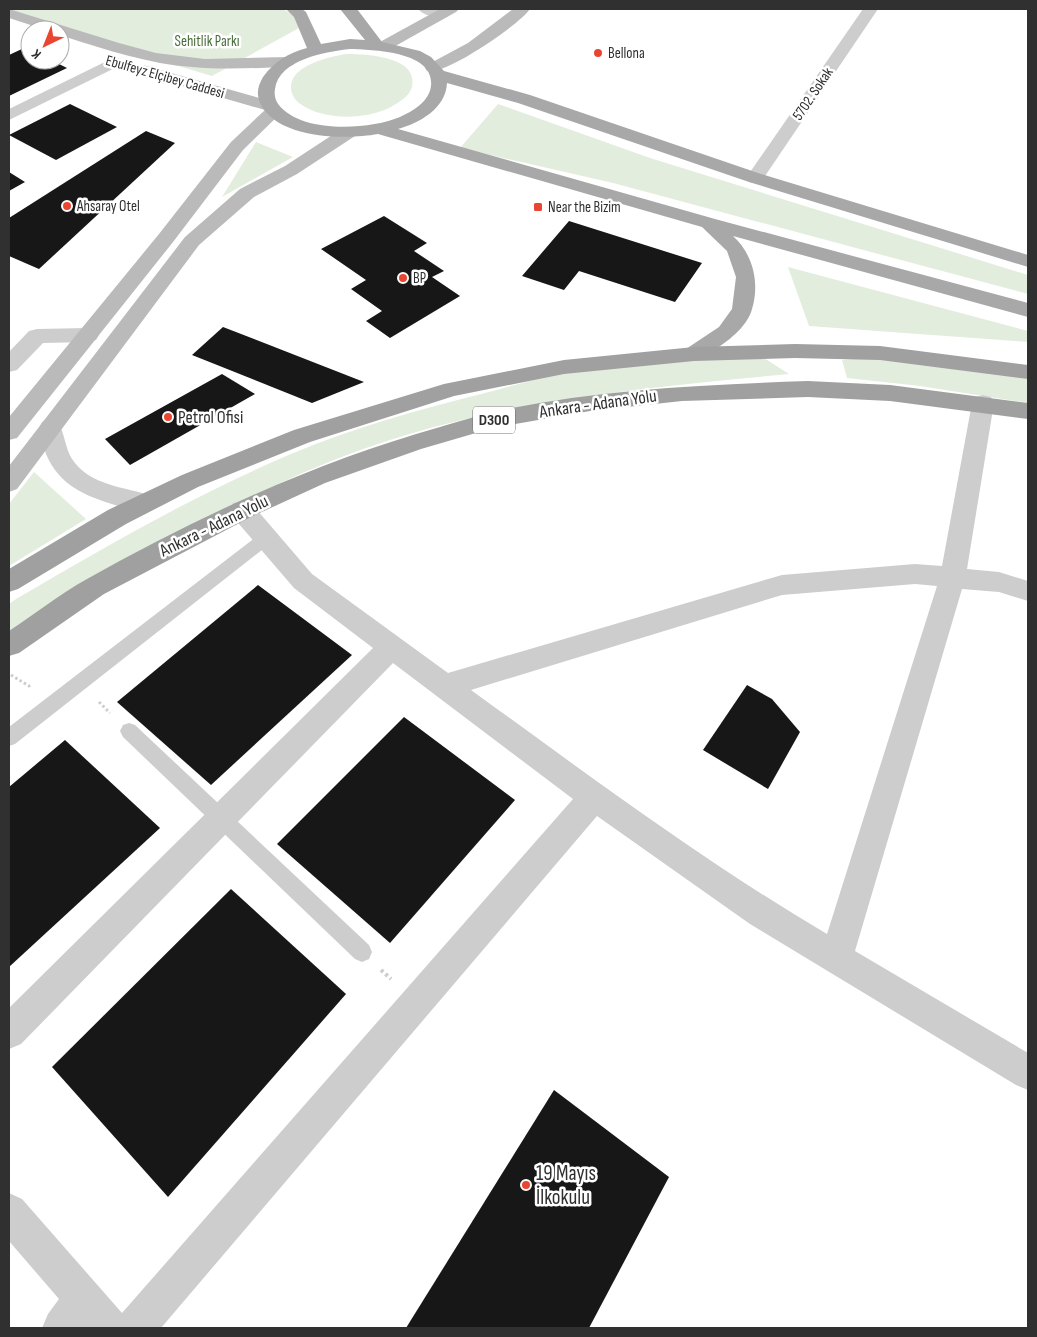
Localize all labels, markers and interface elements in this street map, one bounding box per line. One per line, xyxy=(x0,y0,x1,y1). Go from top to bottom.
north arrow xyxy=(20,20,70,70)
park label: Sehitlik Parkı xyxy=(175,32,239,51)
place label: Bellona xyxy=(608,44,645,63)
text: K xyxy=(28,46,45,63)
marker: Bellona xyxy=(592,47,604,59)
street label: Ebulfeyz Elçibey Caddesi xyxy=(103,51,227,103)
street label: 5702. Sokak xyxy=(788,64,838,124)
place label: Ahsaray Otel xyxy=(76,197,140,216)
place label: Near the Bizim xyxy=(548,198,621,217)
marker: Ahsaray Otel xyxy=(61,200,73,212)
marker: Near the Bizim xyxy=(532,201,544,213)
place label: BP xyxy=(413,269,426,288)
marker: BP xyxy=(397,272,409,284)
street label: Ankara - Adana Yolu xyxy=(537,385,658,423)
road number: D300 xyxy=(473,406,515,434)
place label: Petrol Ofisi xyxy=(178,407,243,428)
marker: Petrol Ofisi xyxy=(162,411,174,423)
street label: Ankara - Adana Yolu xyxy=(155,491,272,562)
place label: 19 Mayıs İlkokulu xyxy=(536,1161,596,1210)
marker: 19 Mayıs İlkokulu xyxy=(520,1179,532,1191)

